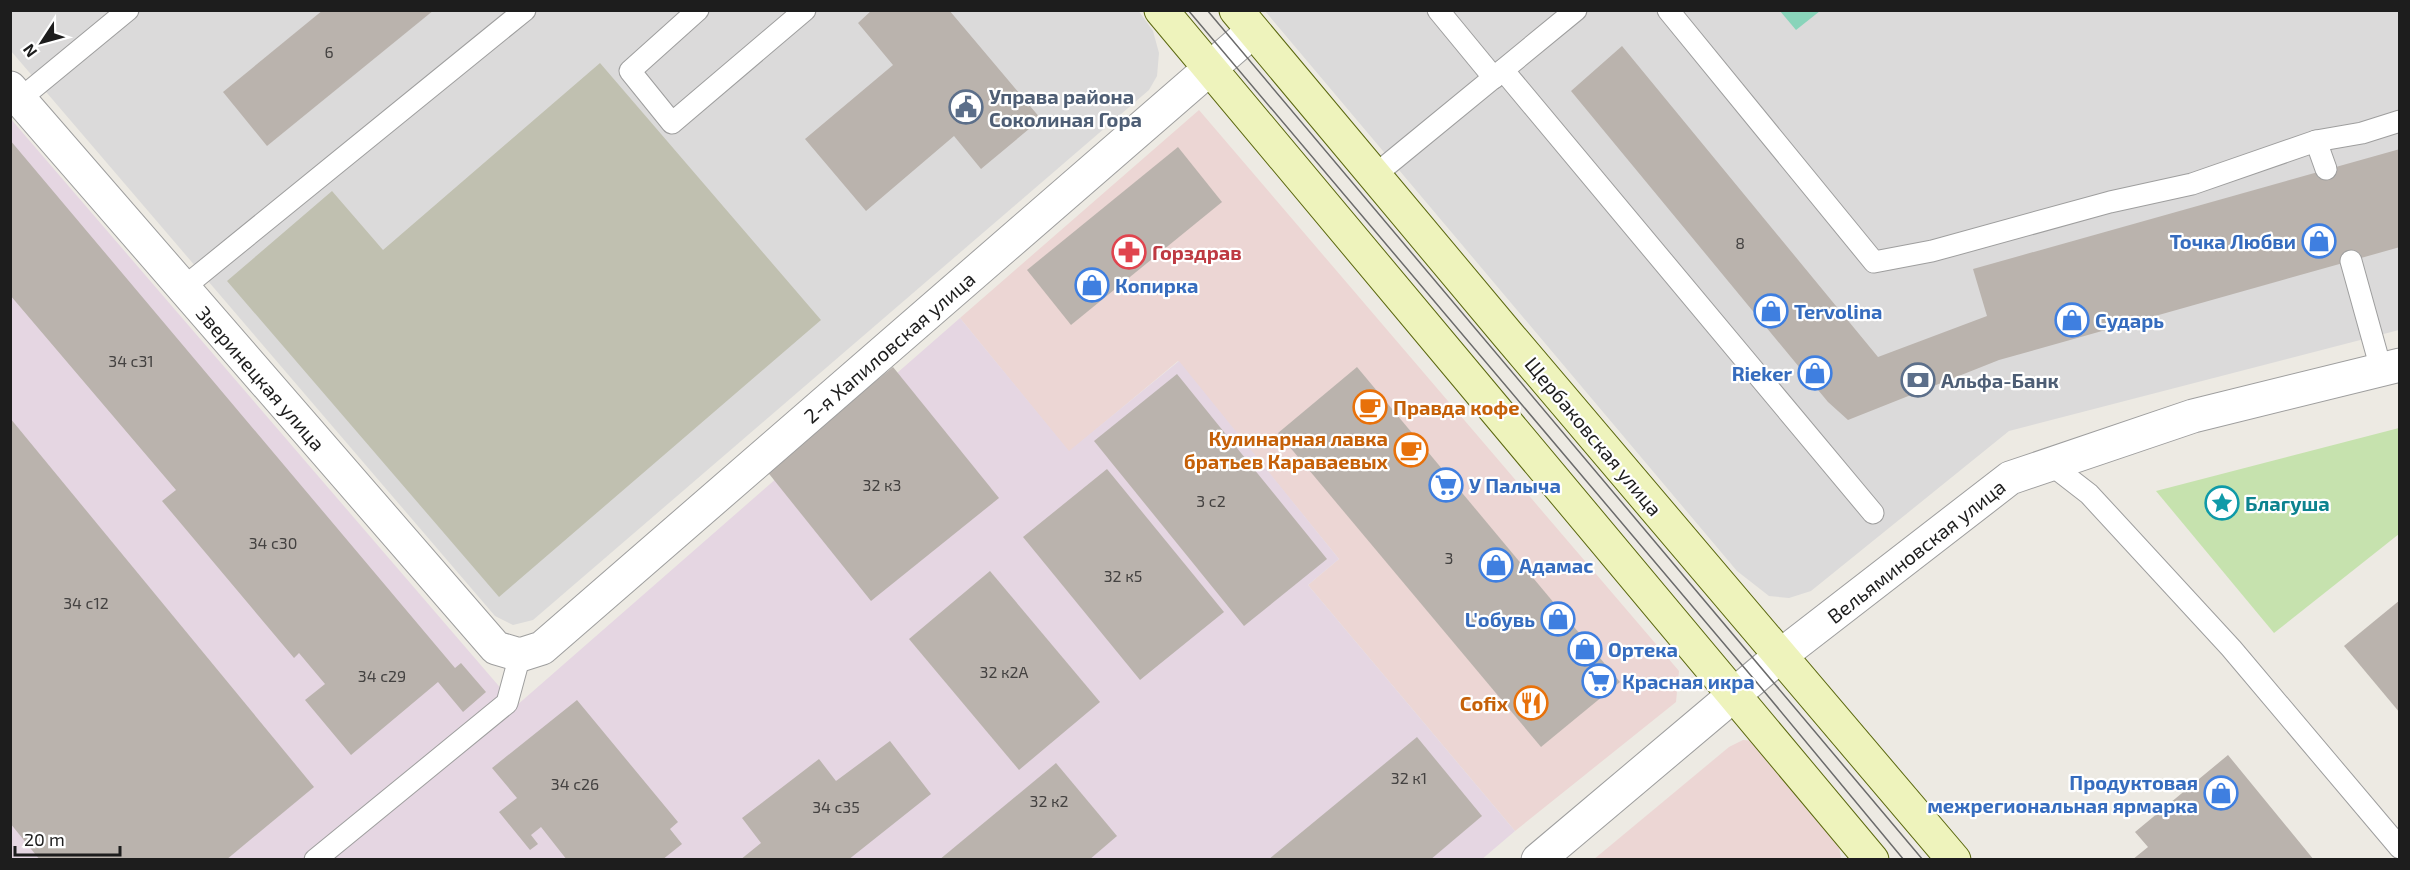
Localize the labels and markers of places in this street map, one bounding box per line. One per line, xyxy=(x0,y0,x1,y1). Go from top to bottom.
place label: Управа района Соколиная Гора xyxy=(989,84,1142,131)
public building icon: Управа района Соколиная Гора xyxy=(948,89,984,125)
shop icon: Точка Любви xyxy=(2301,223,2337,259)
place label: Точка Любви xyxy=(2170,229,2296,253)
pharmacy icon: Горздрав xyxy=(1111,234,1147,270)
place label: Горздрав xyxy=(1152,240,1242,264)
shop icon: Копирка xyxy=(1074,267,1110,303)
place label: Копирка xyxy=(1115,273,1198,297)
shop icon: Tervolina xyxy=(1753,293,1789,329)
place label: Tervolina xyxy=(1794,299,1882,323)
shop icon: Сударь xyxy=(2054,302,2090,338)
place label: Сударь xyxy=(2095,308,2164,332)
shop icon: Rieker xyxy=(1797,355,1833,391)
place label: Rieker xyxy=(1732,361,1792,385)
bank icon: Альфа-Банк xyxy=(1900,362,1936,398)
place label: Альфа-Банк xyxy=(1941,368,2059,392)
cafe icon: Правда кофе xyxy=(1352,389,1388,425)
place label: Правда кофе xyxy=(1393,395,1520,419)
place label: Кулинарная лавка братьев Караваевых xyxy=(1184,426,1389,473)
cafe icon: Кулинарная лавка братьев Караваевых xyxy=(1393,432,1429,468)
supermarket icon: У Палыча xyxy=(1428,467,1464,503)
place label: У Палыча xyxy=(1469,473,1561,497)
place icon: Благуша xyxy=(2204,485,2240,521)
place label: Благуша xyxy=(2245,491,2330,515)
shop icon: Адамас xyxy=(1478,547,1514,583)
place label: Адамас xyxy=(1519,553,1593,577)
shop icon: L'обувь xyxy=(1540,601,1576,637)
place label: L'обувь xyxy=(1465,607,1535,631)
shop icon: Ортека xyxy=(1567,631,1603,667)
place label: Ортека xyxy=(1608,637,1678,661)
supermarket icon: Красная икра xyxy=(1581,663,1617,699)
place label: Красная икра xyxy=(1622,669,1755,693)
restaurant icon: Cofix xyxy=(1513,685,1549,721)
place label: Cofix xyxy=(1460,691,1509,715)
place label: Продуктовая межрегиональная ярмарка xyxy=(1927,770,2198,817)
shop icon: Продуктовая межрегиональная ярмарка xyxy=(2203,775,2239,811)

